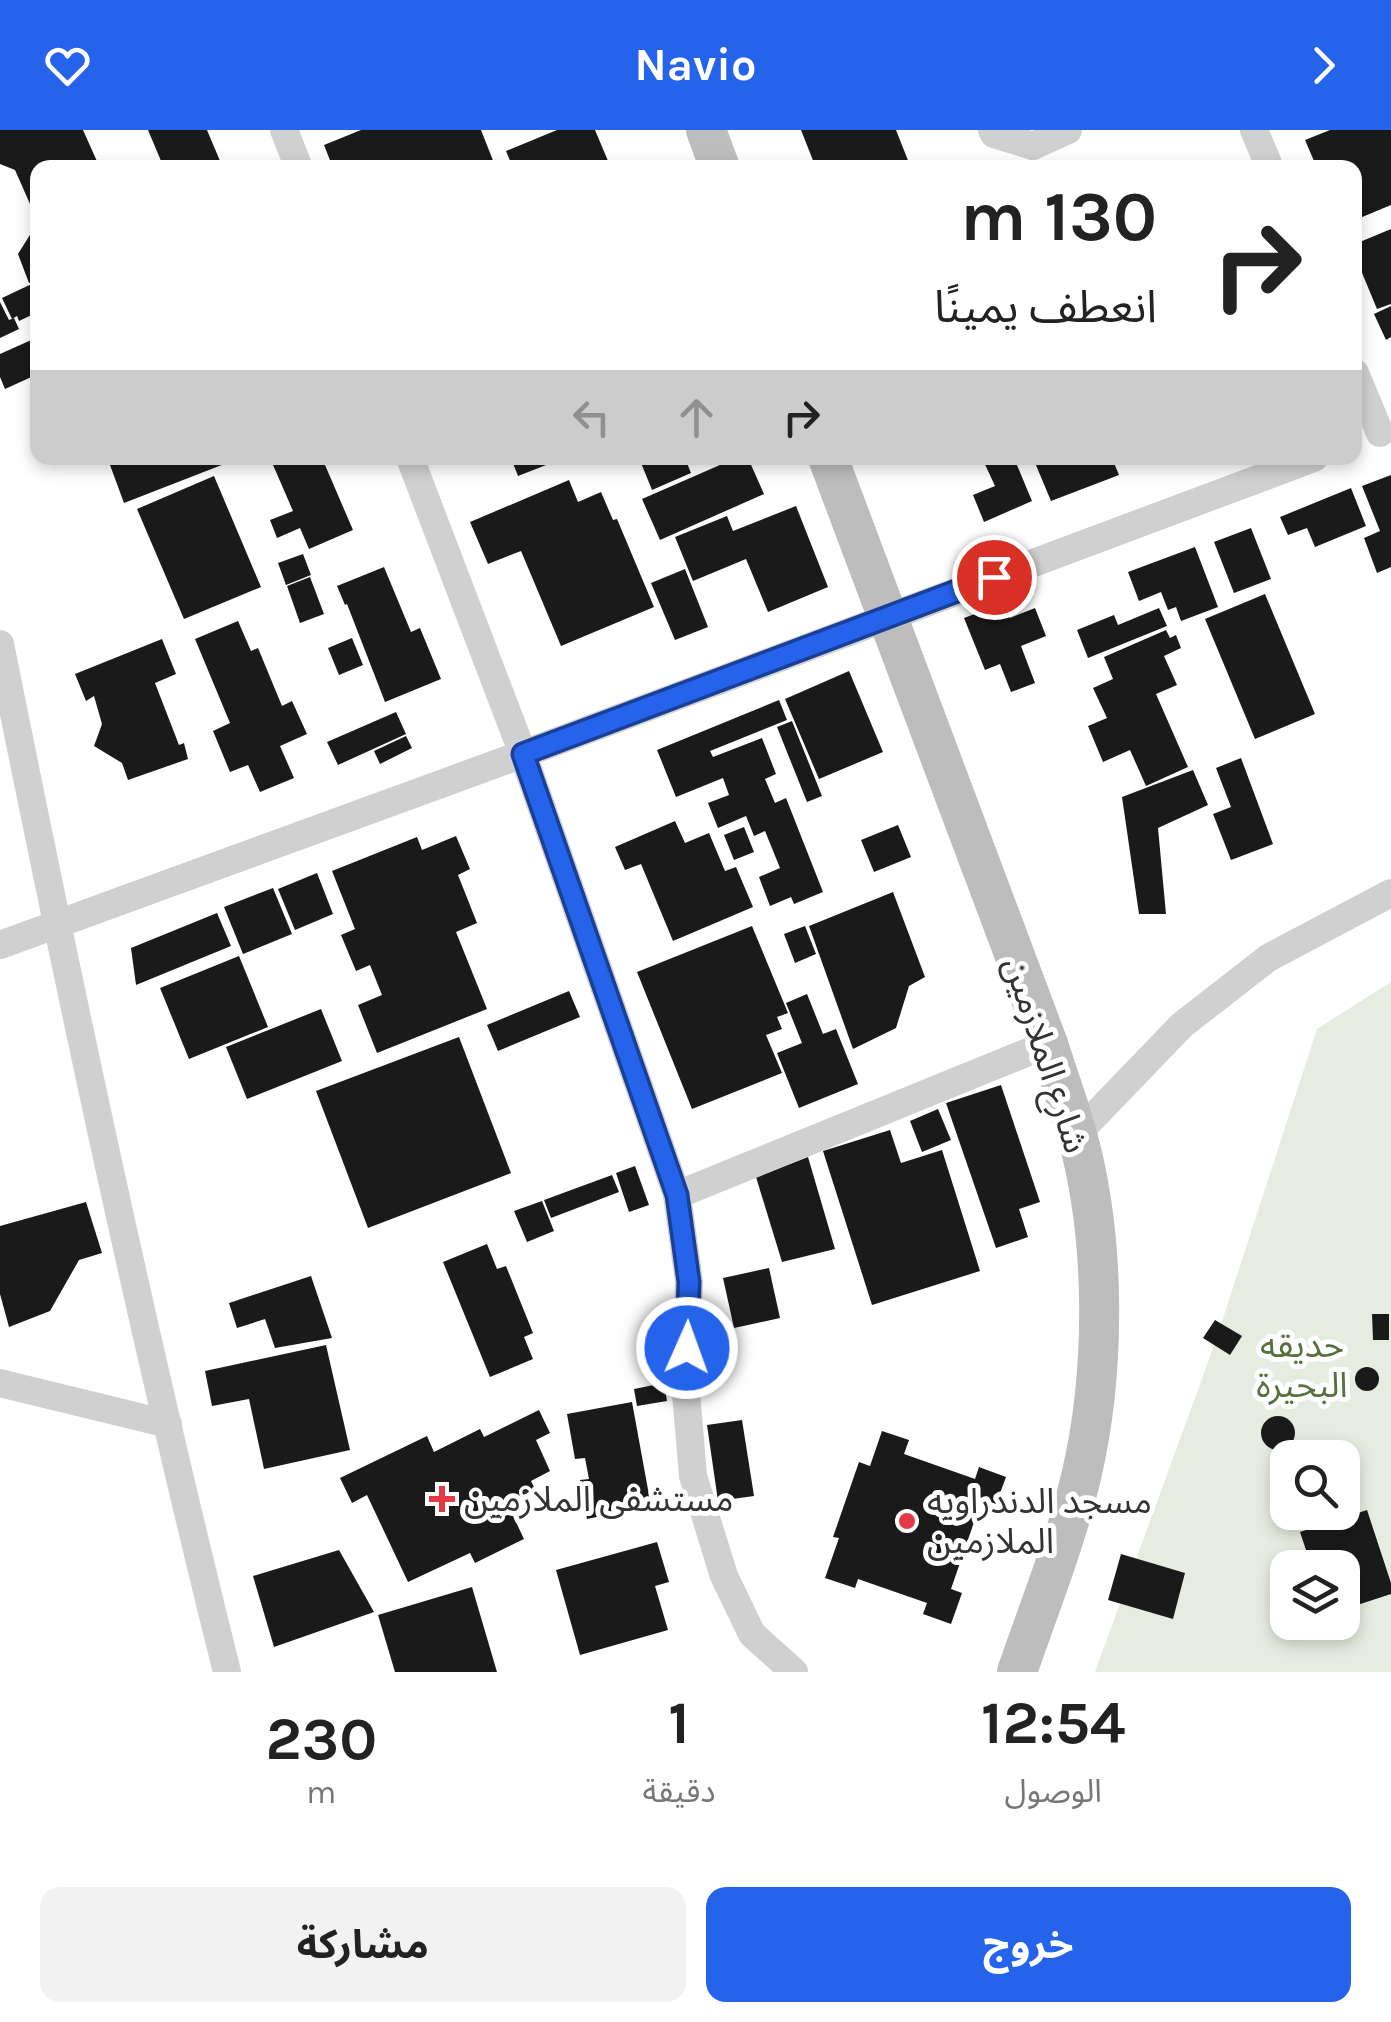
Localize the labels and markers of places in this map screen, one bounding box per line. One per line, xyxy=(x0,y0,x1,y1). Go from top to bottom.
pin xyxy=(952,535,1037,620)
place label: مستشفى الملازمين xyxy=(464,1479,733,1520)
place label: مسجد الدندراويه الملازمين xyxy=(927,1481,1152,1562)
marker: مستشفى الملازمين xyxy=(429,1486,455,1512)
marker: مسجد الدندراويه الملازمين xyxy=(896,1510,918,1532)

